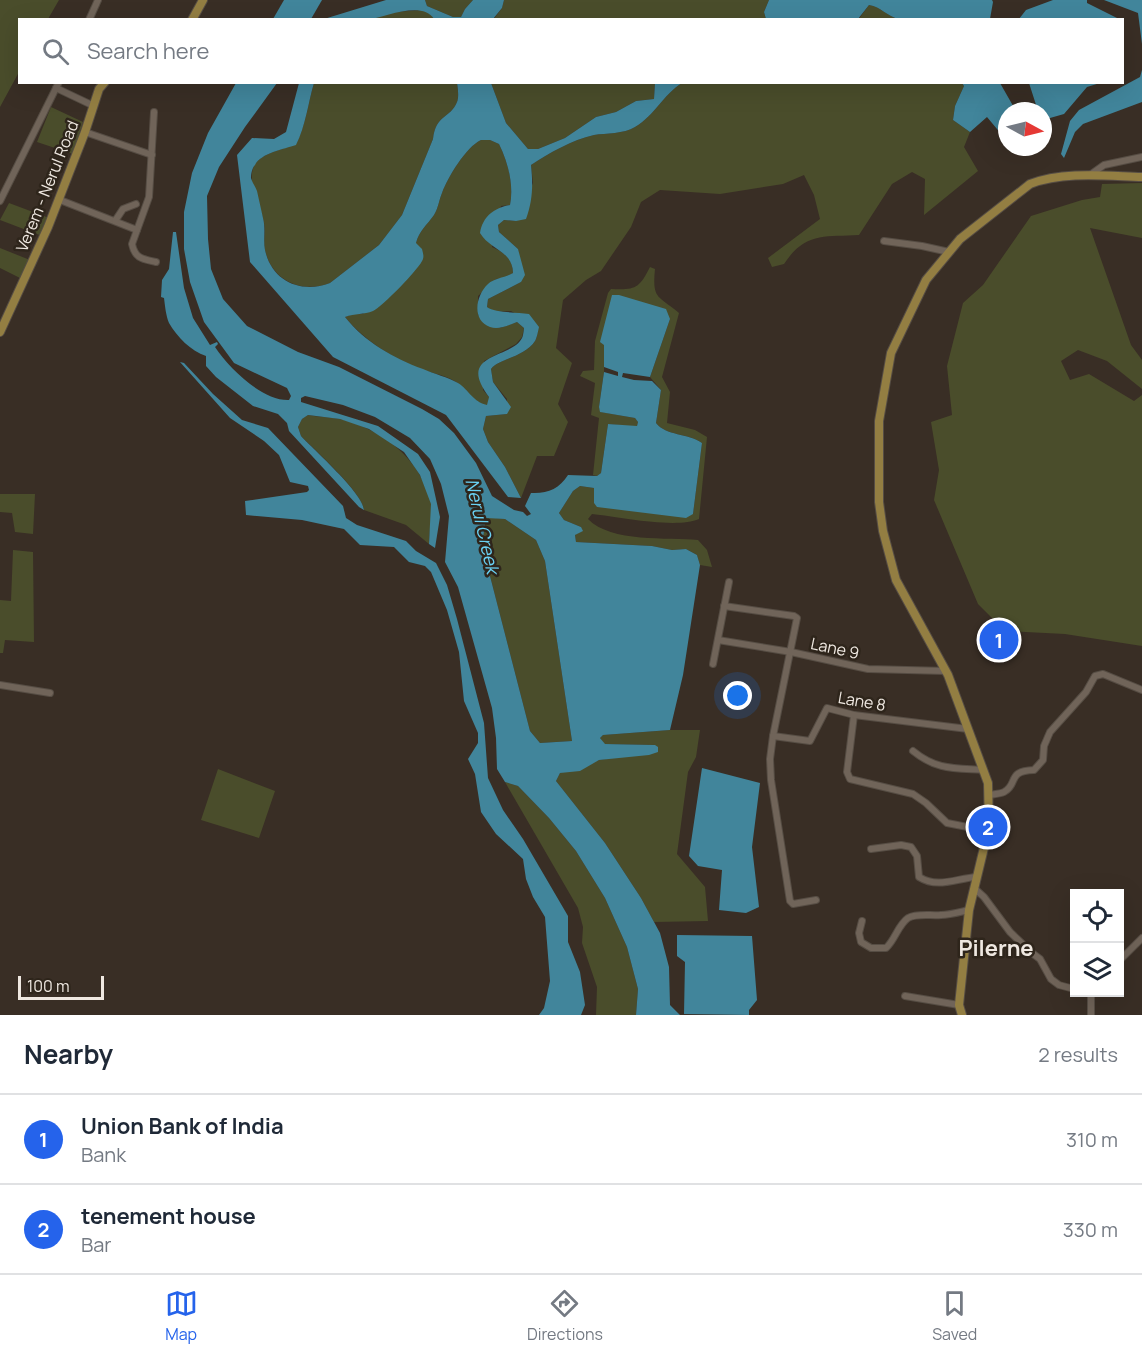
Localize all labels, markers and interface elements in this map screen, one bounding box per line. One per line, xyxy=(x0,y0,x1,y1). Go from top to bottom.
search box xyxy=(18,18,1124,84)
icon: search xyxy=(39,35,72,68)
text: Search here xyxy=(87,36,209,66)
north arrow xyxy=(998,102,1052,156)
street label: Verem - Nerul Road xyxy=(11,117,83,255)
water label: Nerul Creek xyxy=(460,476,506,579)
pin: 1 xyxy=(980,618,1018,662)
street label: Lane 9 xyxy=(809,632,861,664)
your location xyxy=(723,681,752,710)
street label: Lane 8 xyxy=(836,686,888,716)
pin: 2 xyxy=(968,804,1008,850)
map controls xyxy=(1070,889,1124,997)
button: locate xyxy=(1070,889,1124,943)
district label: Pilerne xyxy=(958,933,1034,963)
button: layers xyxy=(1070,943,1124,997)
scale bar xyxy=(18,973,104,1000)
text: 100 m xyxy=(27,975,70,997)
text: Nearby xyxy=(24,1036,113,1072)
text: 2 results xyxy=(1038,1041,1118,1068)
text: Union Bank of India xyxy=(81,1111,284,1141)
text: 1 xyxy=(39,1126,48,1153)
text: 310 m xyxy=(1066,1126,1118,1153)
text: Bank xyxy=(81,1141,126,1168)
text: tenement house xyxy=(81,1201,256,1231)
text: 2 xyxy=(38,1216,49,1243)
text: 330 m xyxy=(1063,1216,1118,1243)
text: Bar xyxy=(81,1231,112,1258)
tab: Map xyxy=(165,1287,198,1345)
tab: Directions xyxy=(527,1287,603,1345)
tab: Saved xyxy=(932,1287,977,1345)

